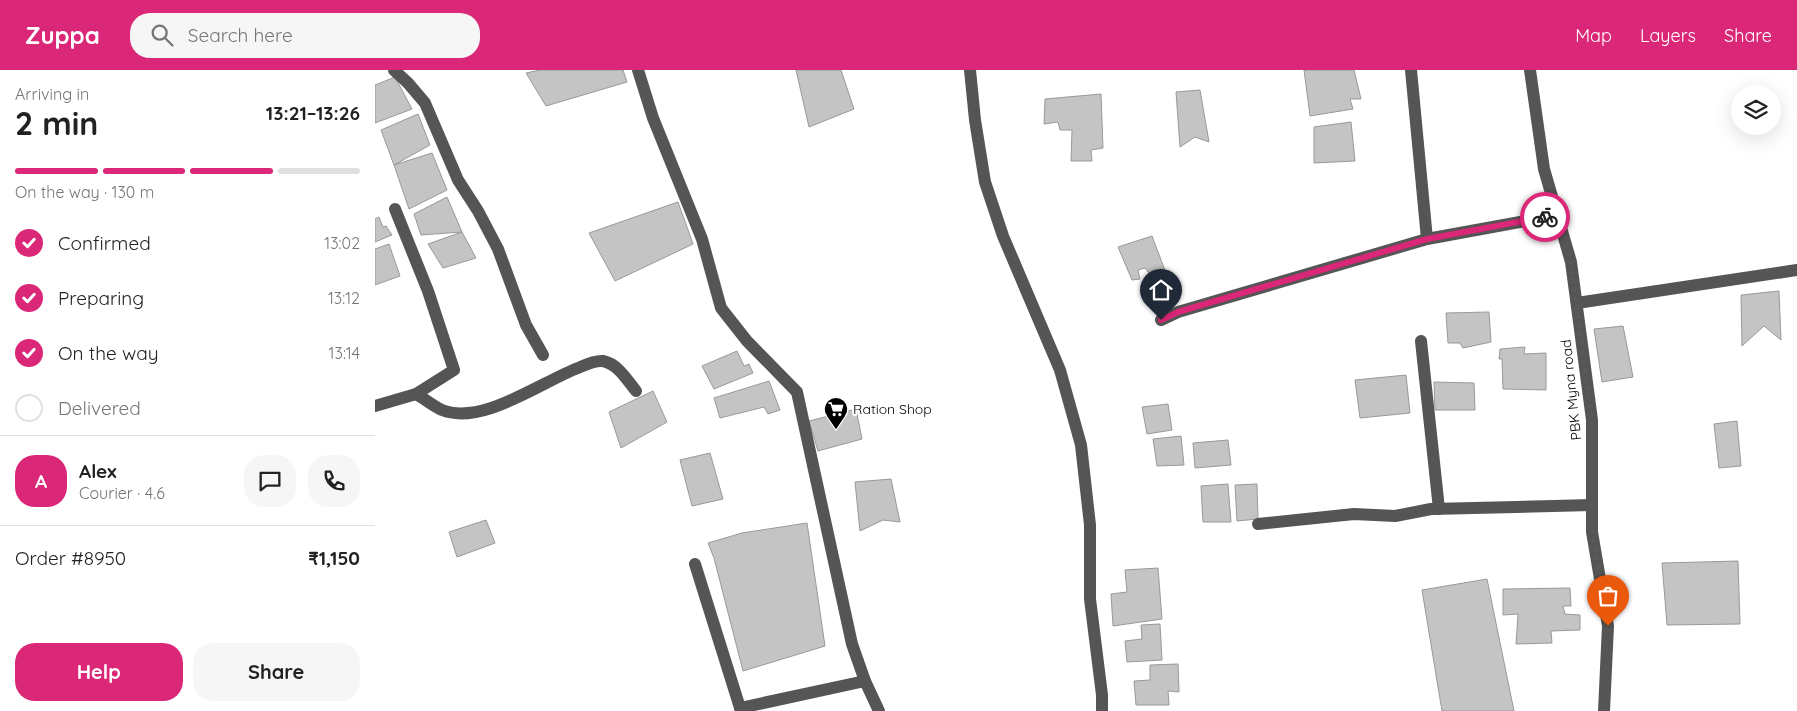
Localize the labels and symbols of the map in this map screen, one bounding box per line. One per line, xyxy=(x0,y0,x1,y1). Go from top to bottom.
courier xyxy=(1520,192,1570,242)
pin xyxy=(1140,269,1182,320)
street label: PBK Myna road xyxy=(1557,339,1585,441)
supermarket icon: Ration Shop xyxy=(823,396,849,430)
place label: Ration Shop xyxy=(853,400,932,418)
pin xyxy=(1587,575,1629,626)

